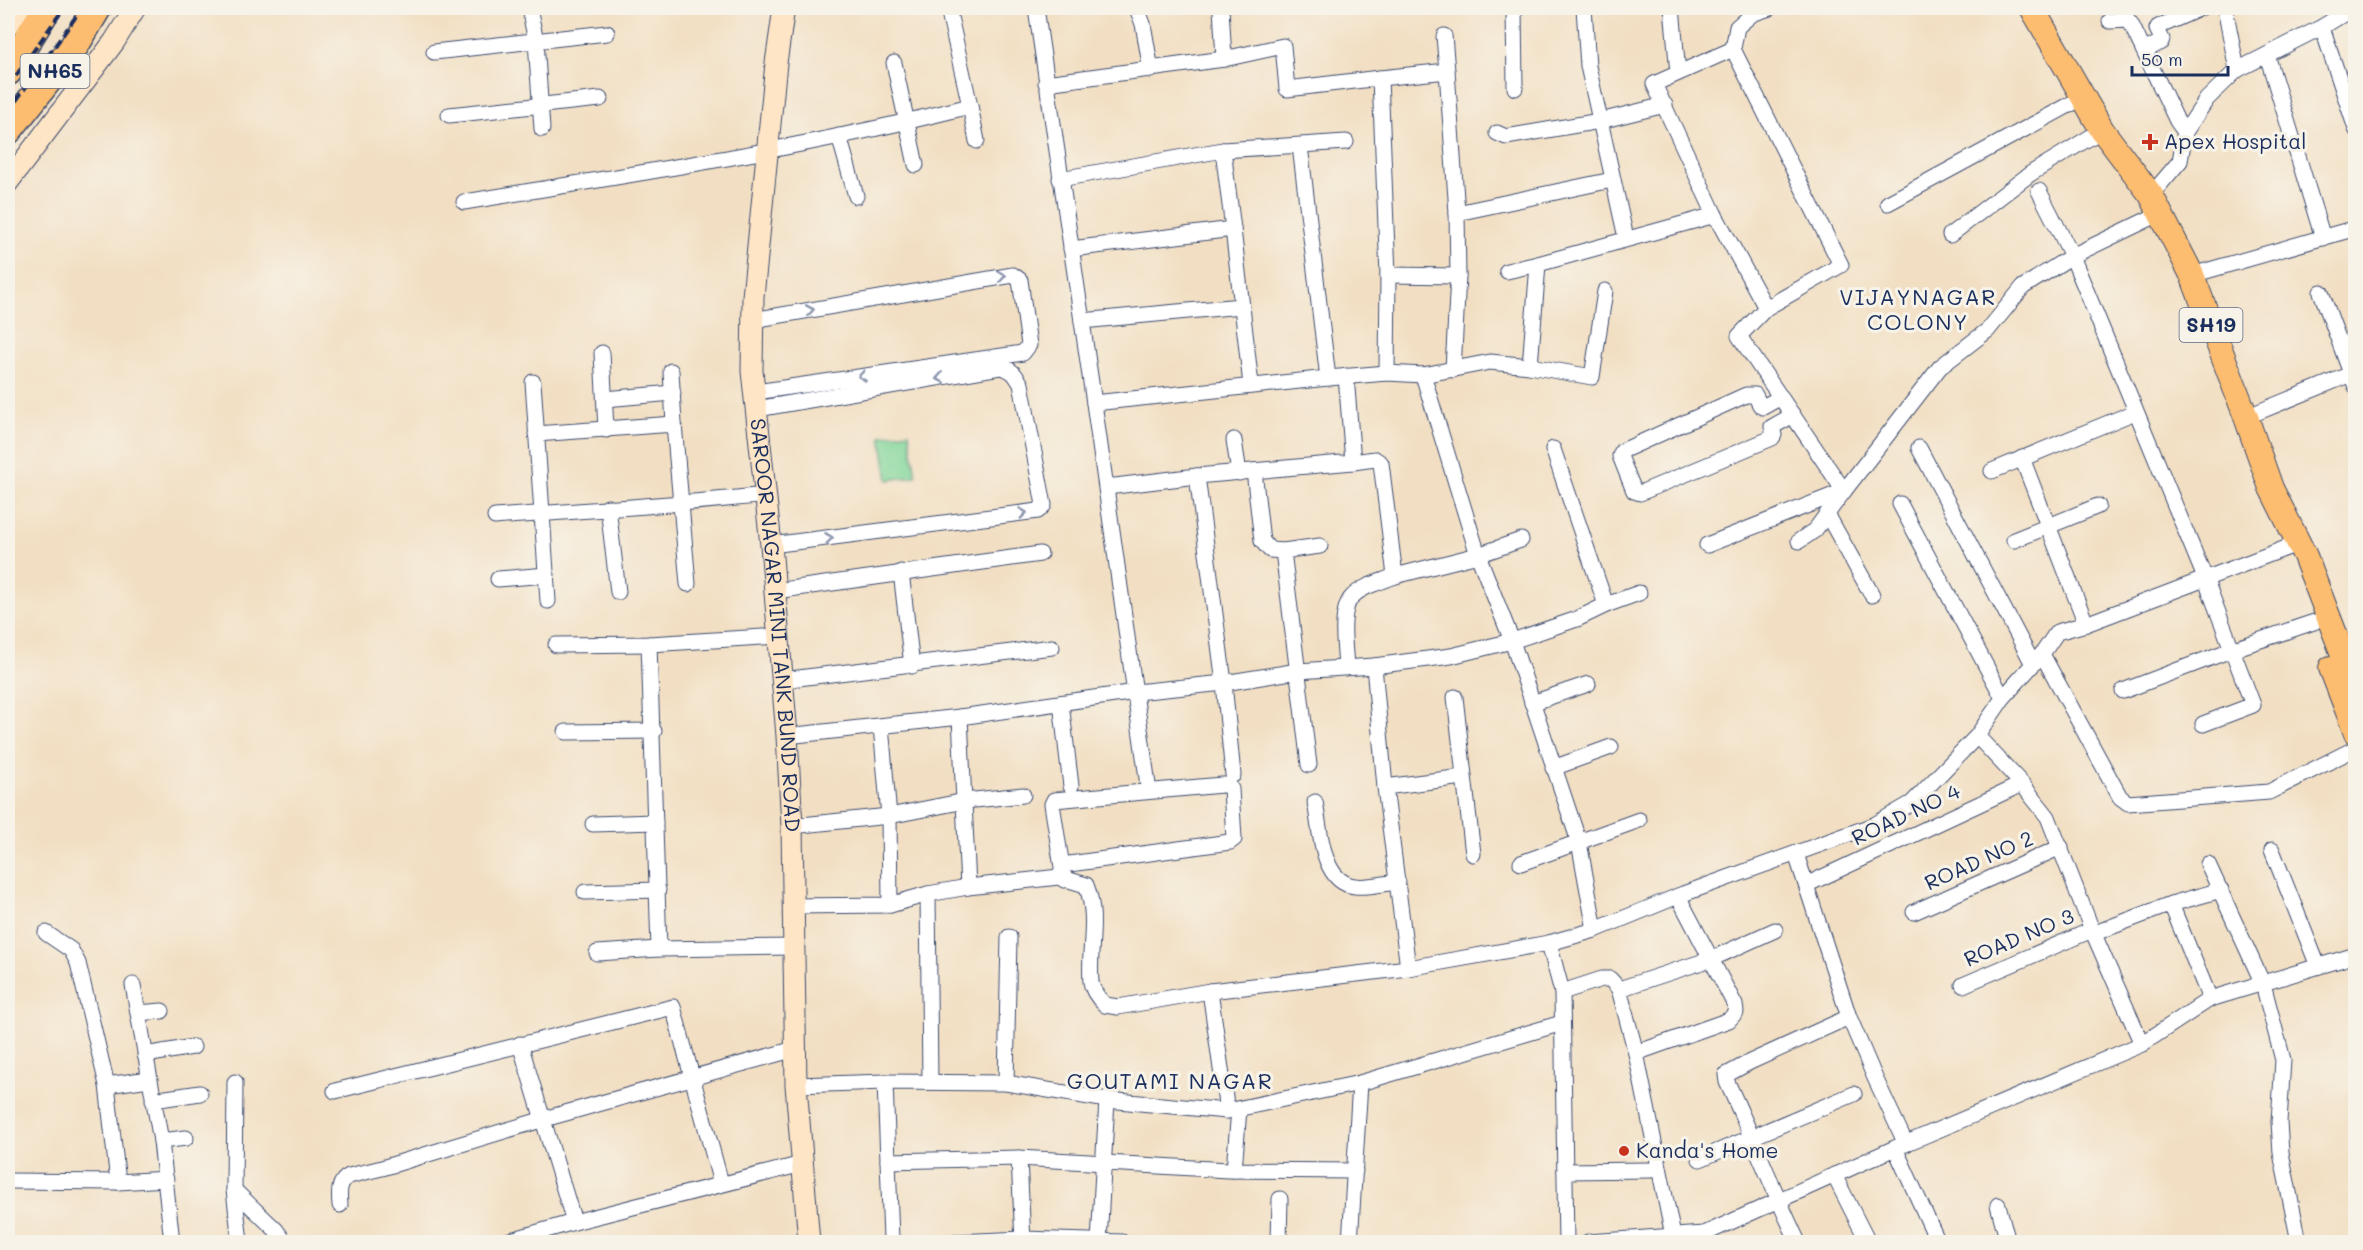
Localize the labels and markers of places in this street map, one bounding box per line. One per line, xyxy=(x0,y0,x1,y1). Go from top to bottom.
place label: Apex Hospital xyxy=(2164,127,2307,154)
marker: Apex Hospital xyxy=(2141,133,2159,151)
place label: Kanda's Home xyxy=(1636,1136,1779,1163)
marker: Kanda's Home xyxy=(1617,1144,1631,1158)

